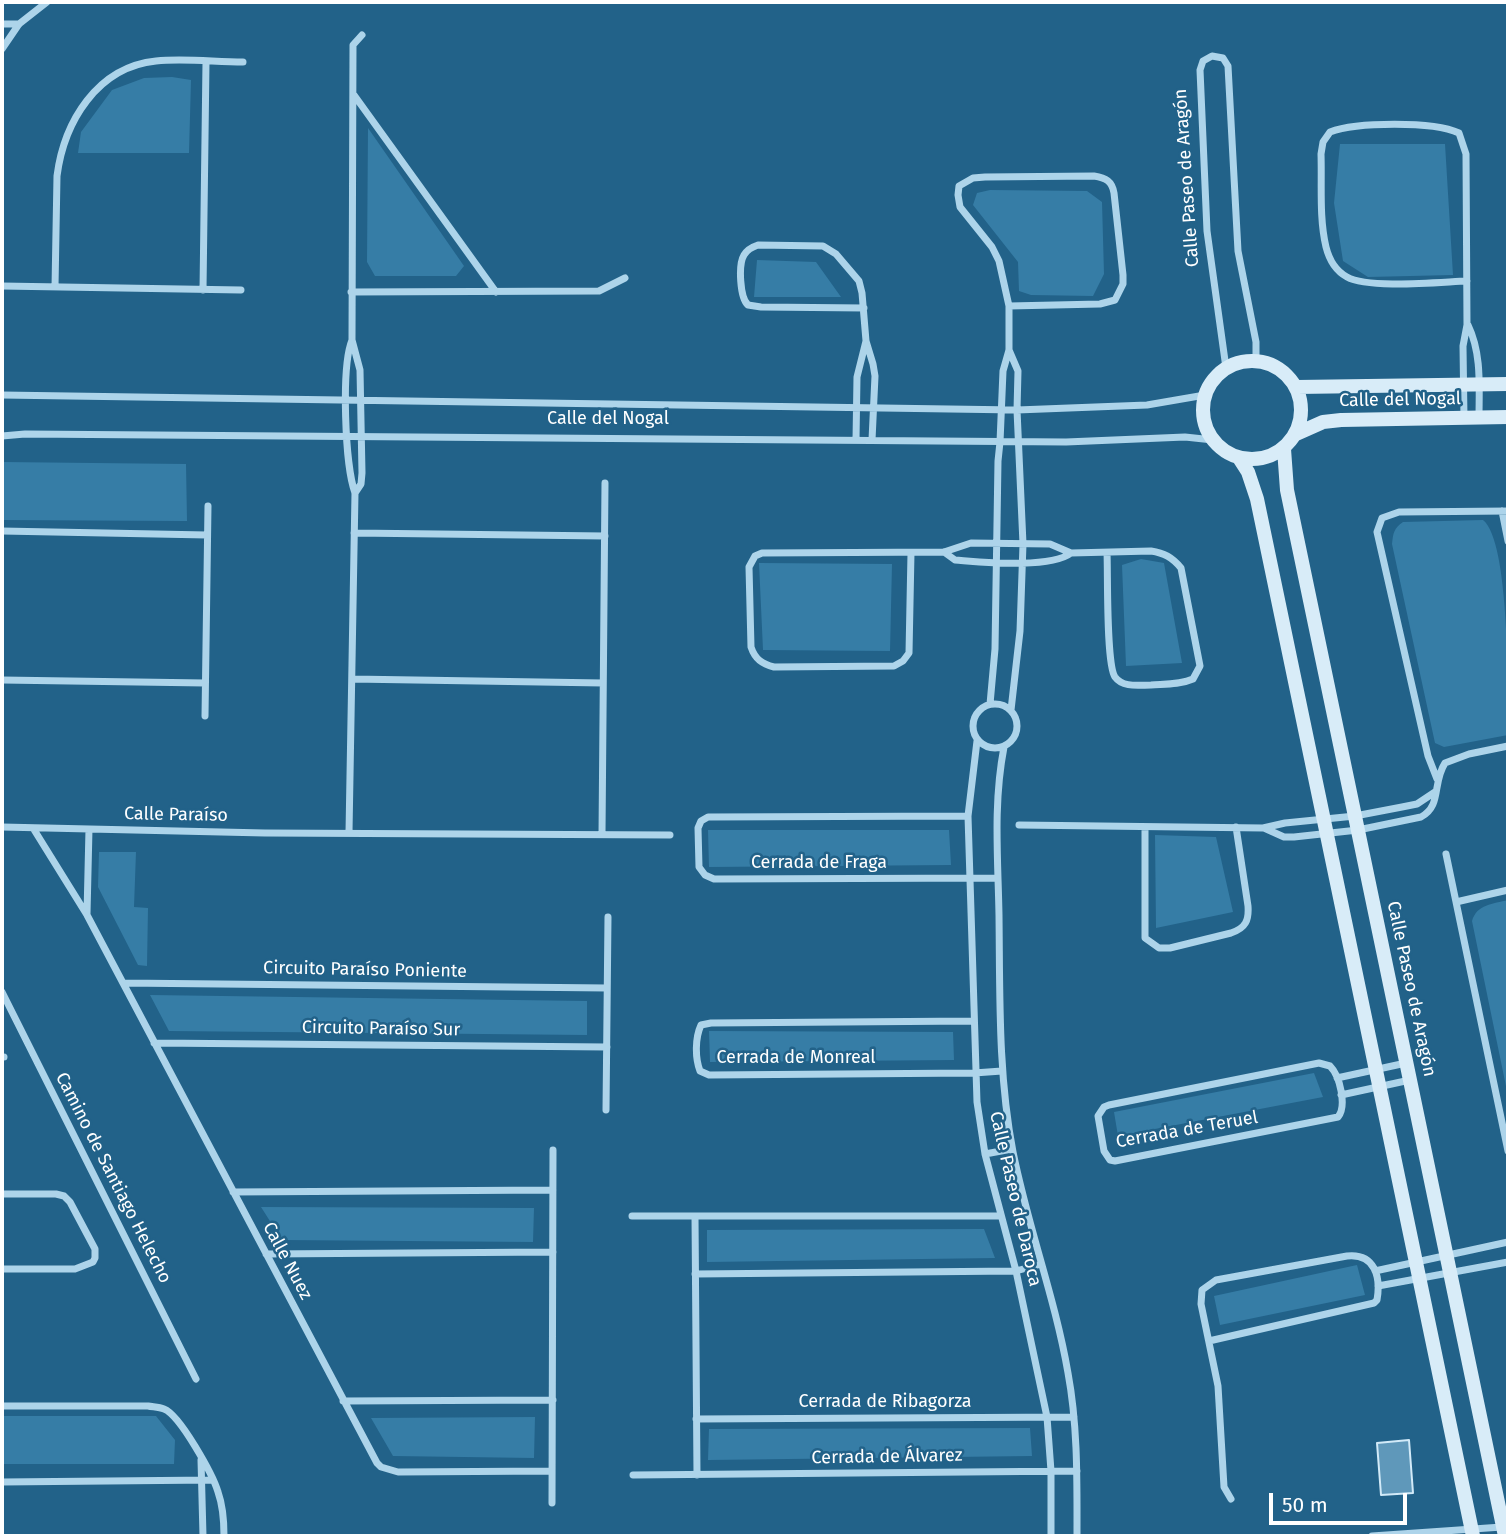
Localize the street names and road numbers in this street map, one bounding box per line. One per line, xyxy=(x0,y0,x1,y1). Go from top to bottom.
street label: Calle Paseo de Aragón xyxy=(1170,88,1204,268)
street label: Calle del Nogal xyxy=(1339,388,1461,412)
street label: Calle del Nogal xyxy=(547,408,669,430)
street label: Calle Paraíso xyxy=(124,803,228,827)
street label: Cerrada de Fraga xyxy=(751,852,887,874)
street label: Calle Paseo de Aragón xyxy=(1382,899,1440,1079)
street label: Circuito Paraíso Poniente xyxy=(263,957,467,983)
street label: Circuito Paraíso Sur xyxy=(302,1017,460,1041)
street label: Cerrada de Monreal xyxy=(716,1047,876,1069)
street label: Camino de Santiago Helecho xyxy=(50,1069,176,1287)
street label: Cerrada de Teruel xyxy=(1114,1107,1260,1153)
street label: Calle Paseo de Daroca xyxy=(984,1109,1046,1289)
street label: Calle Nuez xyxy=(258,1218,316,1304)
street label: Cerrada de Ribagorza xyxy=(798,1391,972,1413)
street label: Cerrada de Álvarez xyxy=(811,1445,963,1469)

